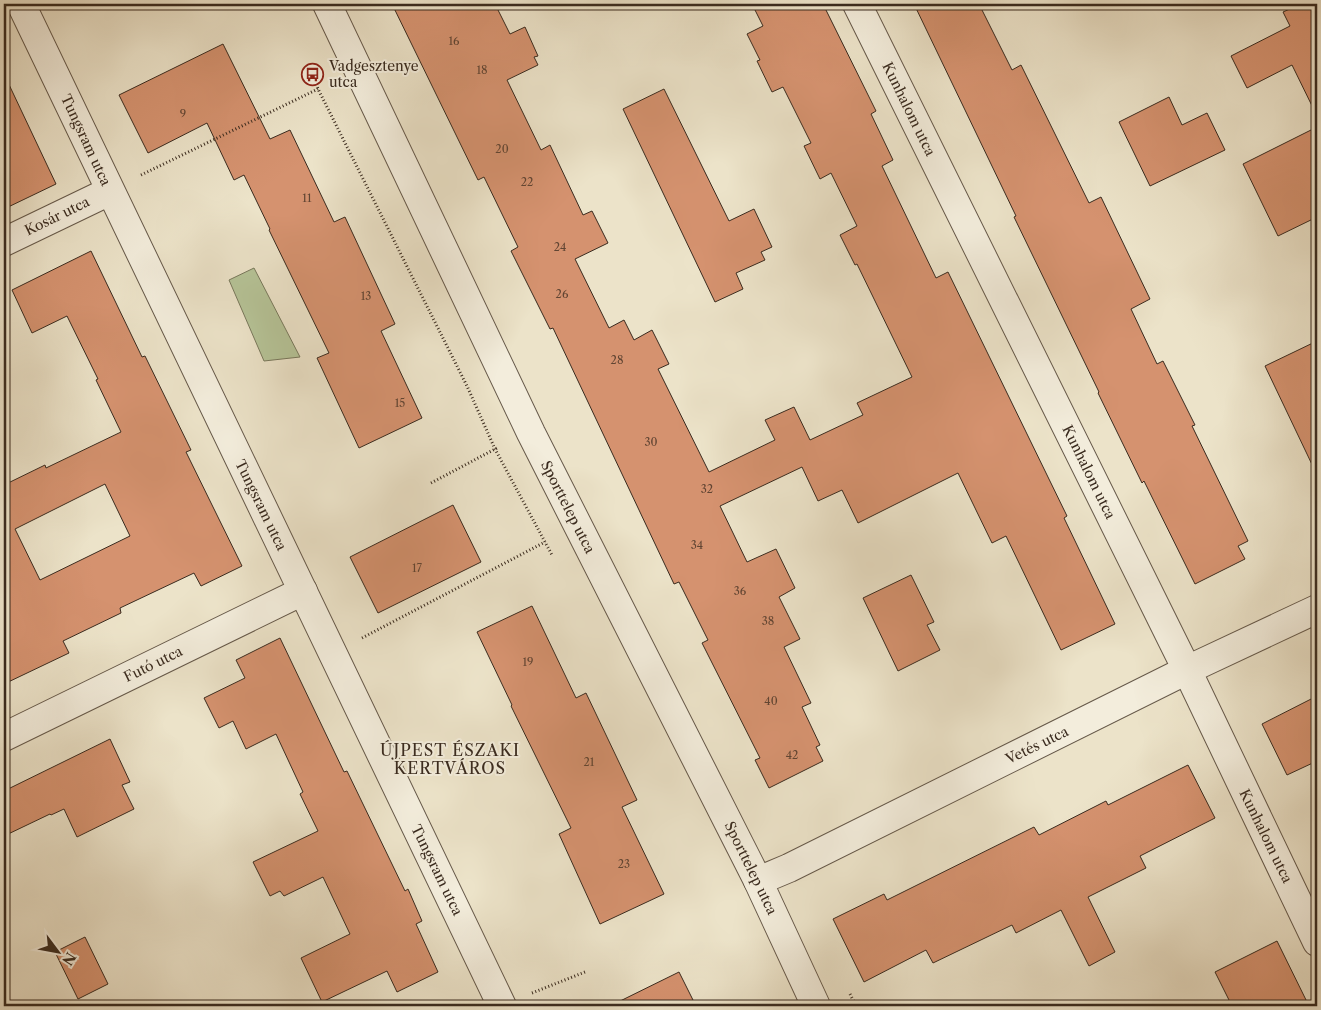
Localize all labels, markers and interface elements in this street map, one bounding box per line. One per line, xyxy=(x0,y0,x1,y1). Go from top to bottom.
house number: 16 xyxy=(448,34,460,48)
place label: Vadgesztenye utca xyxy=(328,57,419,91)
street label: Kunhalom utca xyxy=(879,59,940,159)
bus stop icon: Vadgesztenye utca xyxy=(301,62,325,86)
house number: 18 xyxy=(476,63,488,77)
street label: Tungsram utca xyxy=(57,91,115,189)
house number: 9 xyxy=(180,107,186,121)
house number: 20 xyxy=(495,142,509,156)
house number: 22 xyxy=(521,175,533,189)
house number: 11 xyxy=(302,191,312,205)
street label: Kosár utca xyxy=(22,192,93,239)
house number: 24 xyxy=(554,240,566,254)
house number: 26 xyxy=(556,287,569,301)
house number: 13 xyxy=(361,289,371,303)
house number: 28 xyxy=(611,353,623,367)
house number: 15 xyxy=(395,396,405,410)
street label: Kunhalom utca xyxy=(1059,422,1120,522)
house number: 30 xyxy=(644,435,658,449)
street label: Tungsram utca xyxy=(231,456,291,554)
street label: Sporttelep utca xyxy=(537,458,599,557)
house number: 32 xyxy=(701,482,713,496)
house number: 34 xyxy=(691,538,703,552)
house number: 17 xyxy=(412,561,423,575)
house number: 36 xyxy=(734,584,747,598)
house number: 38 xyxy=(762,614,774,628)
street label: Futó utca xyxy=(121,642,186,686)
house number: 19 xyxy=(522,655,534,669)
house number: 40 xyxy=(764,694,778,708)
street label: Vetés utca xyxy=(1002,722,1072,768)
district label: ÚJPEST ÉSZAKI KERTVÁROS xyxy=(380,740,520,778)
house number: 42 xyxy=(786,748,798,762)
house number: 21 xyxy=(584,755,595,769)
street label: Kunhalom utca xyxy=(1236,786,1297,886)
street label: Sporttelep utca xyxy=(721,818,782,918)
street label: Tungsram utca xyxy=(407,821,467,919)
house number: 23 xyxy=(618,857,630,871)
north arrow xyxy=(32,928,82,978)
text: N xyxy=(58,949,80,969)

